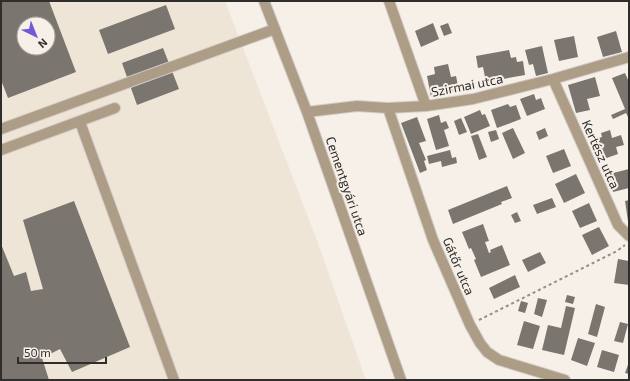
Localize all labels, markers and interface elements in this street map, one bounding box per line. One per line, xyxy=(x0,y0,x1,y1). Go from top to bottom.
north arrow xyxy=(16,16,56,56)
text: N xyxy=(36,36,51,51)
street label: Szirmai utca xyxy=(430,70,504,100)
street label: Kertész utca xyxy=(579,117,623,191)
street label: Cementgyári utca xyxy=(323,134,371,238)
street label: Gátőr utca xyxy=(440,235,478,297)
scale bar xyxy=(18,339,106,365)
text: 50 m xyxy=(24,345,51,359)

